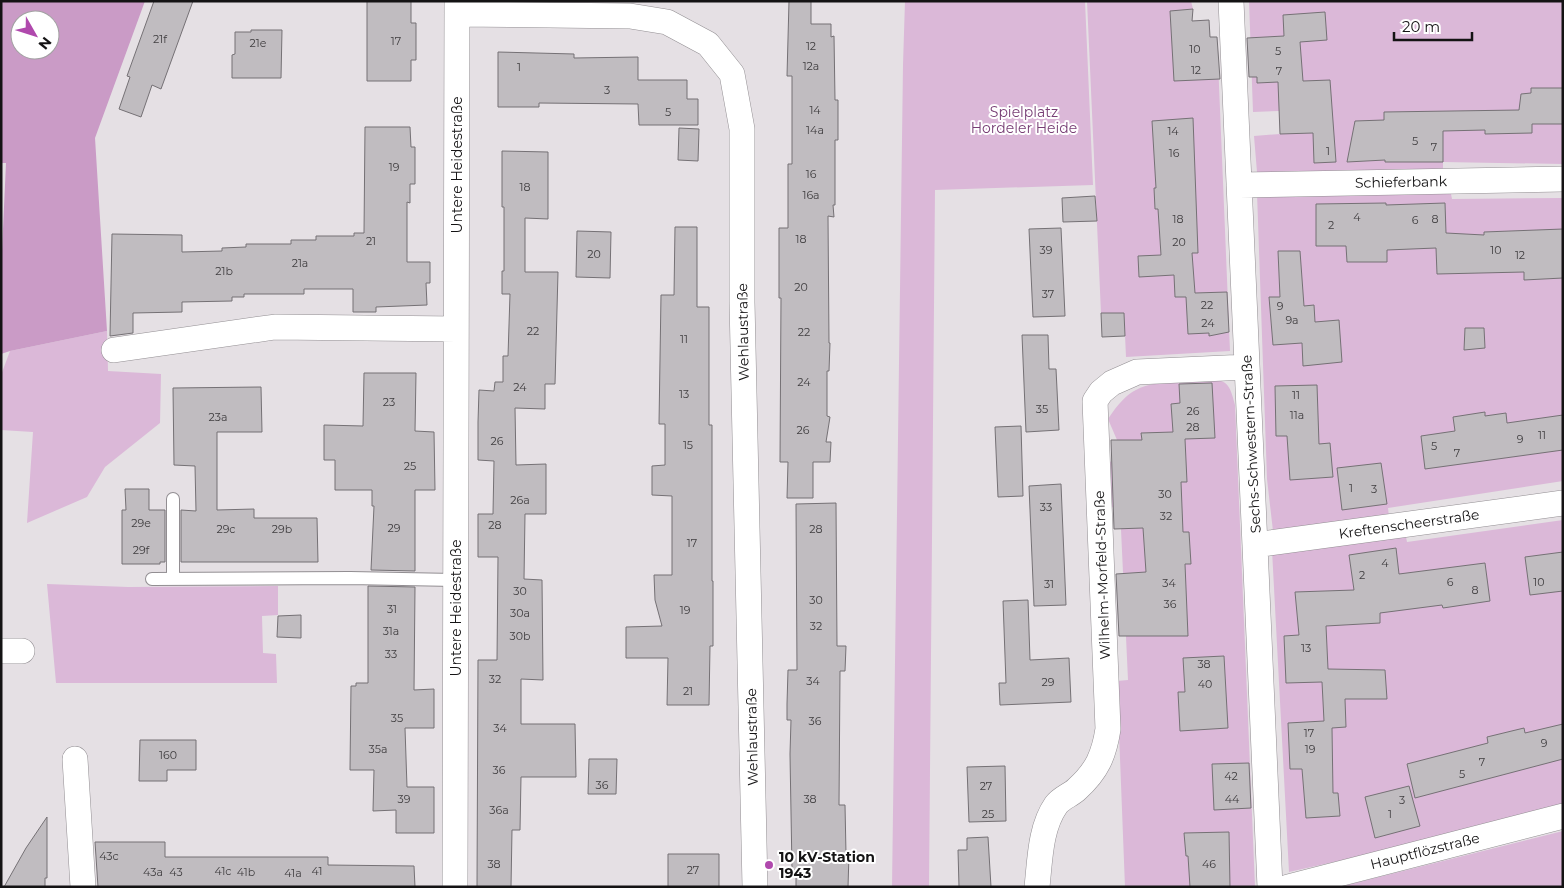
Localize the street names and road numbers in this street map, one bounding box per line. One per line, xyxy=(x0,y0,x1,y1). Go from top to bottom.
street label: Untere Heidestraße xyxy=(448,96,466,234)
street label: Schieferbank xyxy=(1355,172,1448,192)
street label: Wehlaustraße xyxy=(733,283,753,381)
street label: Sechs-Schwestern-Straße xyxy=(1237,354,1265,534)
street label: Wilhelm-Morfeld-Straße xyxy=(1090,490,1114,660)
street label: Kreftenscheerstraße xyxy=(1337,505,1481,543)
street label: Untere Heidestraße xyxy=(447,539,465,677)
street label: Wehlaustraße xyxy=(742,688,762,786)
street label: Hauptflözstraße xyxy=(1368,829,1482,873)

